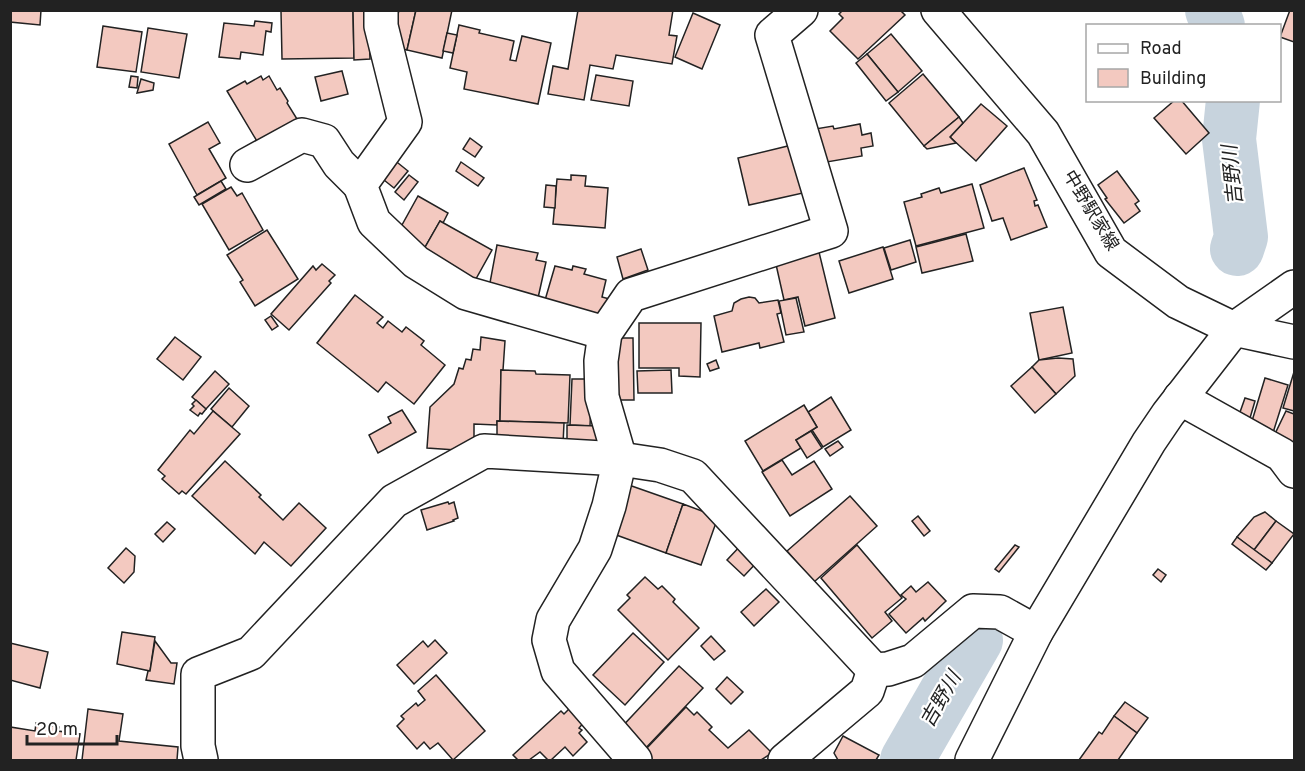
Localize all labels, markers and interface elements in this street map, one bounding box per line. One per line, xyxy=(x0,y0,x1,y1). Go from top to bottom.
legend xyxy=(1086,24,1281,102)
text: Road xyxy=(1140,38,1182,61)
text: Building xyxy=(1140,68,1206,91)
water label: 吉野川 xyxy=(1218,142,1250,206)
street label: 中野駅家線 xyxy=(1057,167,1123,255)
water label: 吉野川 xyxy=(916,666,969,732)
scale bar xyxy=(27,708,117,746)
text: 20 m xyxy=(36,719,78,742)

